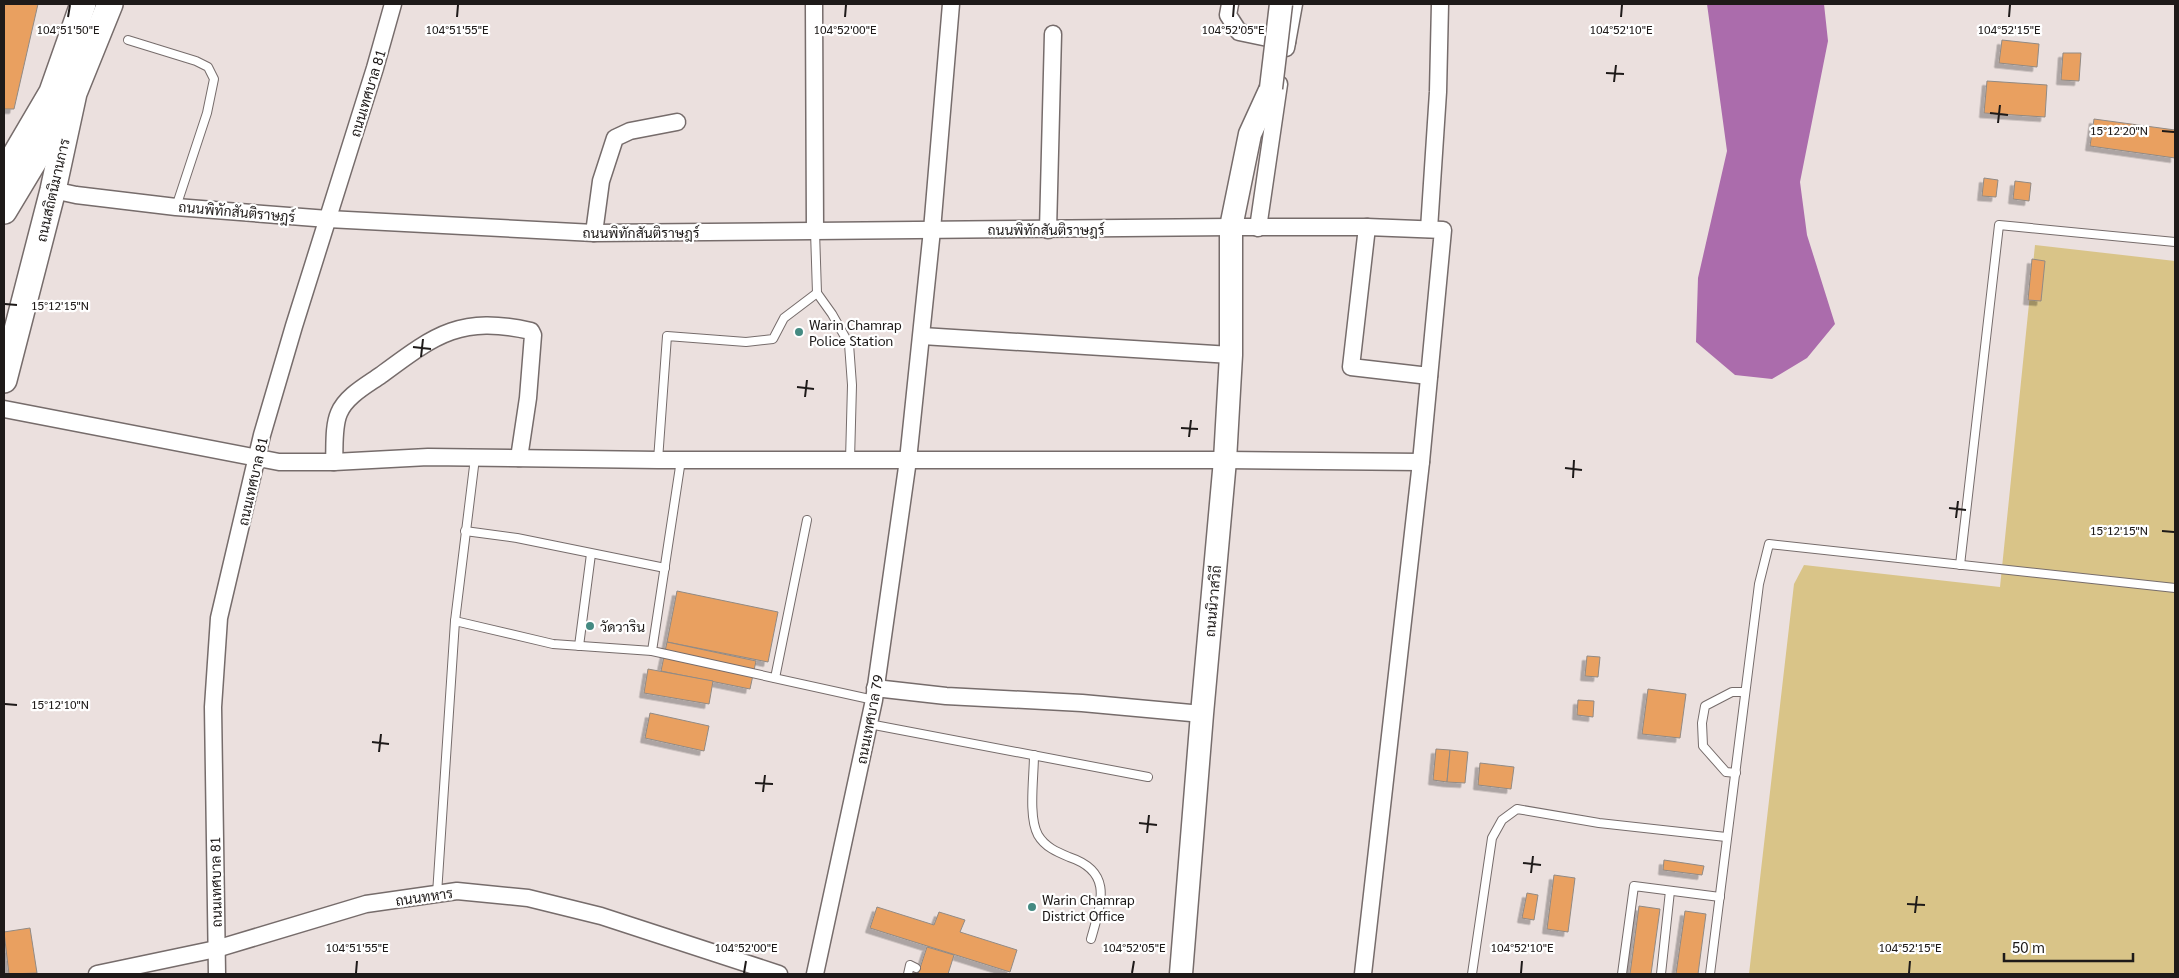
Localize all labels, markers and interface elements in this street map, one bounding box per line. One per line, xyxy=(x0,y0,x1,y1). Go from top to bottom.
text: 104°51'50"E xyxy=(36,21,100,37)
text: 104°51'55"E xyxy=(425,21,489,37)
text: 104°52'00"E xyxy=(813,21,877,37)
text: 104°52'05"E xyxy=(1201,21,1265,37)
text: 104°52'10"E xyxy=(1589,21,1653,37)
text: 104°52'15"E xyxy=(1977,21,2041,37)
street label: ถนนเทศบาล 81 xyxy=(345,47,389,139)
text: 15°12'20"N xyxy=(2090,122,2148,138)
street label: ถนนสถิตนิมานการ xyxy=(31,136,73,243)
street label: ถนนพิทักสันติราษฎร์ xyxy=(178,197,296,226)
street label: ถนนพิทักสันติราษฎร์ xyxy=(987,220,1105,239)
street label: ถนนพิทักสันติราษฎร์ xyxy=(582,223,700,242)
text: 15°12'15"N xyxy=(31,297,89,313)
place label: Warin Chamrap Police Station xyxy=(809,315,902,349)
marker: Warin Chamrap Police Station xyxy=(793,326,805,338)
street label: ถนนเทศบาล 81 xyxy=(233,435,271,527)
text: 15°12'15"N xyxy=(2090,522,2148,538)
street label: ถนนนิวาสวิถี xyxy=(1200,564,1224,638)
place label: วัดวาริน xyxy=(600,617,645,635)
marker: วัดวาริน xyxy=(584,620,596,632)
street label: ถนนเทศบาล 79 xyxy=(852,672,887,765)
text: 15°12'10"N xyxy=(31,696,89,712)
street label: ถนนเทศบาล 81 xyxy=(205,837,225,927)
street label: ถนนทหาร xyxy=(394,883,454,909)
place label: Warin Chamrap District Office xyxy=(1042,890,1135,924)
marker: Warin Chamrap District Office xyxy=(1026,901,1038,913)
scale bar xyxy=(2004,930,2133,962)
text: 50 m xyxy=(2012,937,2045,956)
text: 104°51'55"E xyxy=(325,939,389,955)
text: 104°52'00"E xyxy=(714,939,778,955)
text: 104°52'05"E xyxy=(1102,939,1166,955)
text: 104°52'10"E xyxy=(1490,939,1554,955)
text: 104°52'15"E xyxy=(1878,939,1942,955)

